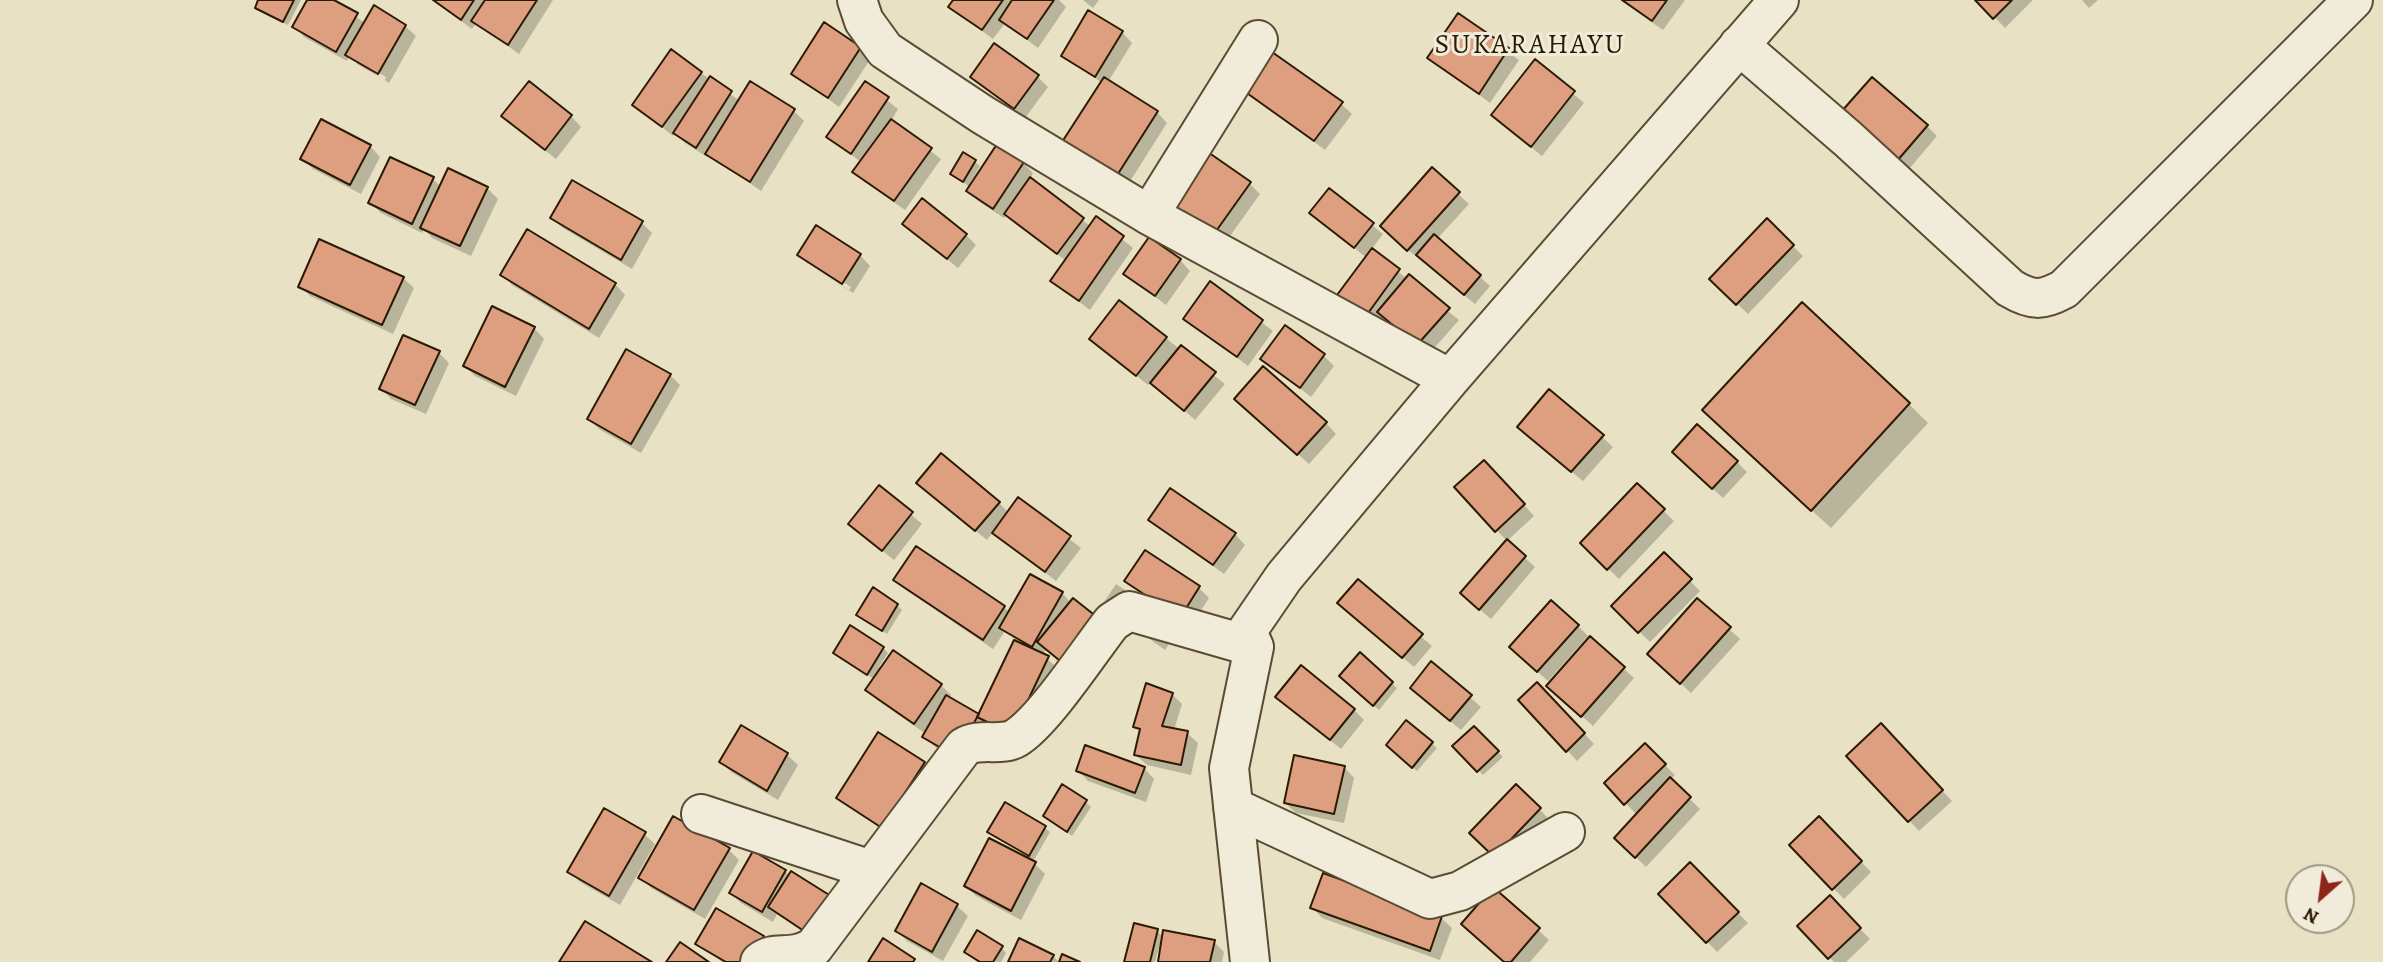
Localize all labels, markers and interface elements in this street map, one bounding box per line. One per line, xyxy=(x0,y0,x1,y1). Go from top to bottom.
district label: SUKARAHAYU xyxy=(1436,29,1624,63)
north arrow xyxy=(2285,864,2355,934)
text: N xyxy=(2299,901,2323,931)

